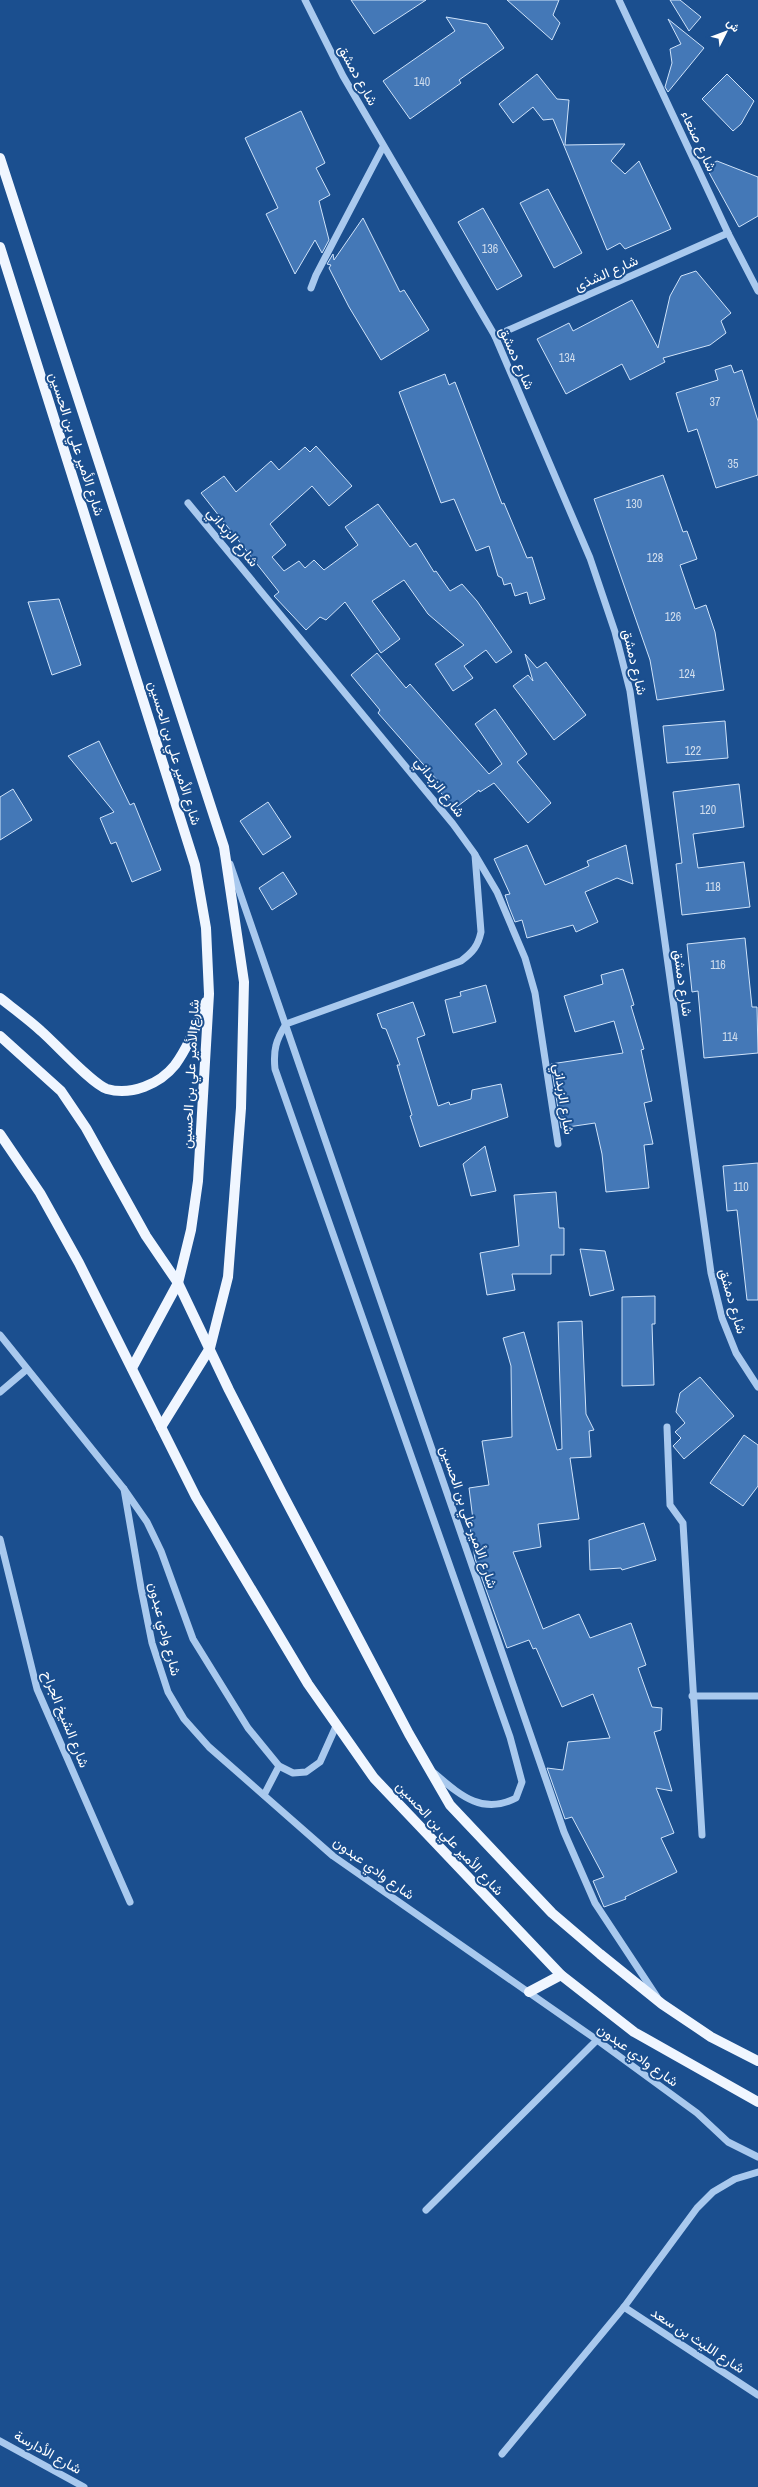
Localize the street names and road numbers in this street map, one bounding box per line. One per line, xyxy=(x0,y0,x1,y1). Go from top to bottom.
street label: شارع دمشق xyxy=(332,41,382,110)
street label: شارع صنعاء xyxy=(675,108,721,175)
street label: شارع الشذى xyxy=(571,251,641,297)
street label: شارع دمشق xyxy=(493,324,539,393)
street label: شارع الأمير علي بن الحسين xyxy=(42,370,109,519)
street label: شارع الزبداني xyxy=(201,504,263,572)
street label: شارع دمشق xyxy=(617,627,651,697)
street label: شارع الأمير علي بن الحسين xyxy=(142,679,206,828)
street label: شارع الزبداني xyxy=(409,753,469,823)
street label: شارع دمشق xyxy=(667,949,697,1018)
street label: شارع الأمير علي بن الحسين xyxy=(177,999,206,1149)
street label: شارع الزبداني xyxy=(547,1062,578,1136)
street label: شارع دمشق xyxy=(713,1266,751,1336)
street label: شارع الأمير علي بن الحسين xyxy=(433,1443,502,1592)
street label: شارع وادي عبدون xyxy=(142,1580,185,1678)
street label: شارع الشيخ الجراح xyxy=(37,1668,94,1771)
street label: شارع الأمير علي بن الحسين xyxy=(390,1777,508,1901)
street label: شارع وادي عبدون xyxy=(328,1833,418,1906)
street label: شارع وادي عبدون xyxy=(592,2020,682,2093)
street label: شارع الليث بن سعد xyxy=(647,2303,748,2379)
street label: شارع الأدارسة xyxy=(10,2426,85,2480)

